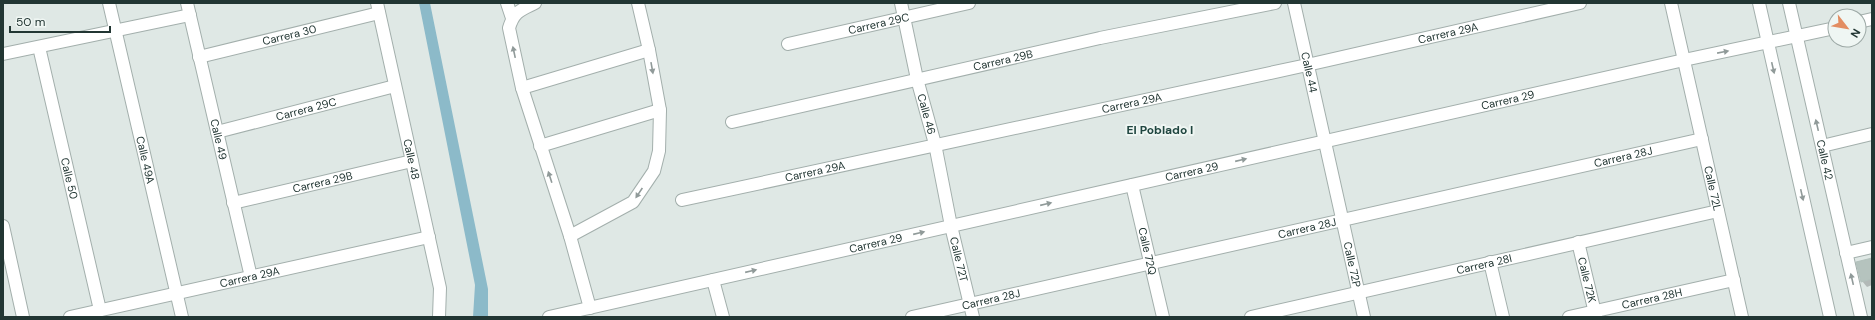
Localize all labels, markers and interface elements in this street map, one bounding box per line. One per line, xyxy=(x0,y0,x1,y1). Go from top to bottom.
scale bar xyxy=(10,8,110,34)
north arrow xyxy=(1827,8,1867,48)
street label: Carrera 29C xyxy=(847,10,911,37)
text: 50 m xyxy=(16,14,45,30)
street label: Carrera 29A xyxy=(1417,19,1479,47)
street label: Carrera 30 xyxy=(261,22,318,48)
text: N xyxy=(1848,26,1864,40)
one-way arrow xyxy=(511,46,517,58)
street label: Carrera 29B xyxy=(972,46,1035,74)
one-way arrow xyxy=(1716,49,1729,55)
street label: Calle 44 xyxy=(1298,51,1321,94)
one-way arrow xyxy=(649,62,655,74)
one-way arrow xyxy=(1771,62,1777,75)
street label: Carrera 29 xyxy=(1480,87,1536,113)
street label: Carrera 29A xyxy=(1100,90,1163,116)
street label: Calle 46 xyxy=(914,92,939,136)
street label: Carrera 29C xyxy=(274,94,338,124)
street label: Calle 49 xyxy=(207,117,230,161)
one-way arrow xyxy=(1814,119,1820,131)
district label: El Poblado I xyxy=(1127,122,1193,138)
street label: Calle 49A xyxy=(133,135,158,185)
street label: Calle 48 xyxy=(400,138,423,181)
street label: Calle 42 xyxy=(1814,138,1836,181)
street label: Carrera 28J xyxy=(1593,143,1654,170)
street label: Calle 50 xyxy=(58,156,81,201)
one-way arrow xyxy=(1235,157,1247,163)
street label: Carrera 29A xyxy=(784,158,846,185)
street label: Carrera 29 xyxy=(1164,159,1220,184)
street label: Calle 72L xyxy=(1701,164,1725,212)
street label: Carrera 29B xyxy=(291,168,354,196)
one-way arrow xyxy=(547,171,553,183)
one-way arrow xyxy=(636,187,643,199)
one-way arrow xyxy=(1799,189,1805,201)
one-way arrow xyxy=(1040,201,1052,207)
street label: Carrera 28J xyxy=(1277,215,1338,241)
street label: Calle 72Q xyxy=(1135,226,1160,276)
street label: Carrera 29 xyxy=(848,230,904,256)
one-way arrow xyxy=(913,230,925,236)
street label: Calle 72T xyxy=(947,235,971,283)
street label: Calle 72P xyxy=(1340,240,1364,289)
street label: Carrera 28I xyxy=(1455,251,1513,277)
street label: Calle 72K xyxy=(1575,256,1599,305)
street label: Carrera 29A xyxy=(218,264,281,290)
one-way arrow xyxy=(745,268,758,274)
one-way arrow xyxy=(1849,273,1855,285)
street label: Carrera 28H xyxy=(1620,285,1683,312)
street label: Carrera 28J xyxy=(960,286,1022,313)

